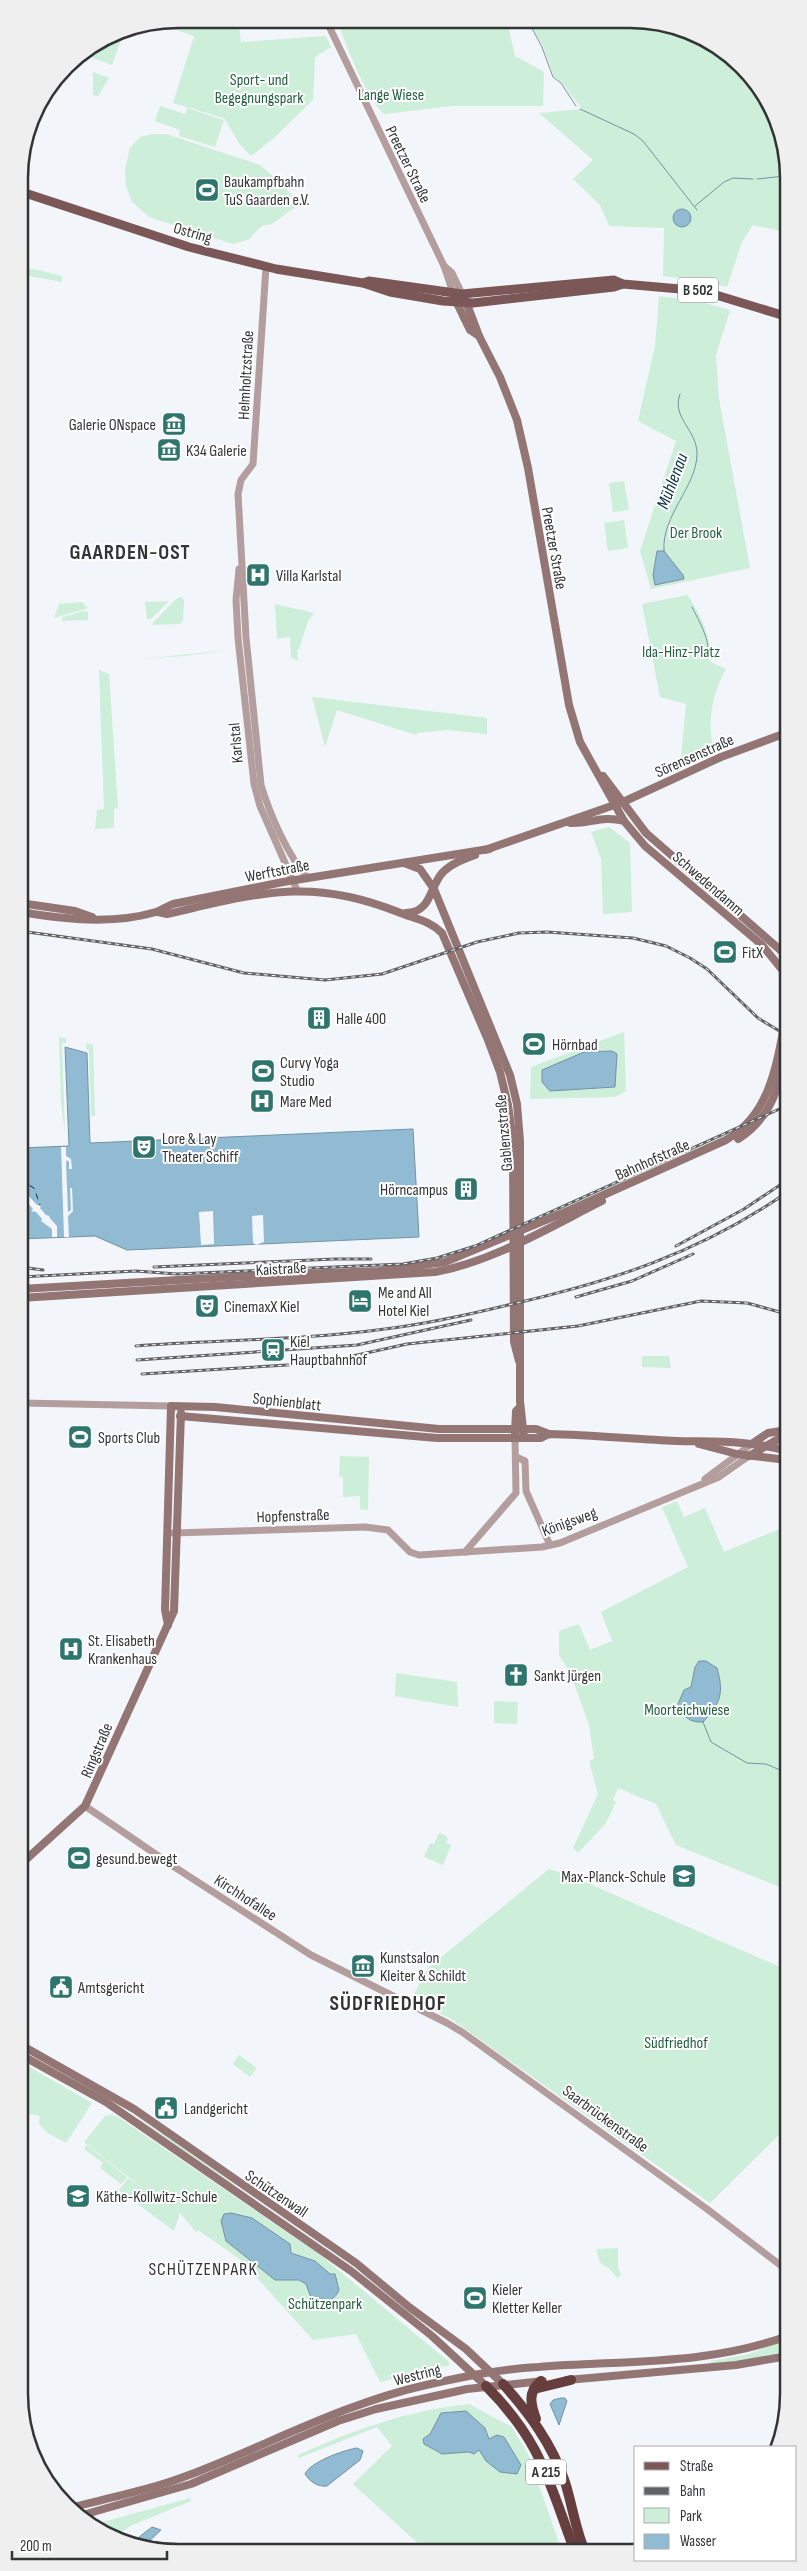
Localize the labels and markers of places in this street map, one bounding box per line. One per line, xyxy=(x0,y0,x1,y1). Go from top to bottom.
place label: Baukampfbahn TuS Gaarden e.V. xyxy=(224,173,310,210)
sports icon: Baukampfbahn TuS Gaarden e.V. xyxy=(194,177,220,203)
museum icon: Galerie ONspace xyxy=(161,411,187,437)
place label: Galerie ONspace xyxy=(69,416,156,435)
museum icon: K34 Galerie xyxy=(156,437,182,463)
place label: K34 Galerie xyxy=(186,442,247,461)
hospital icon: Villa Karlstal xyxy=(245,562,271,588)
place label: Villa Karlstal xyxy=(276,567,341,586)
sports icon: FitX xyxy=(712,939,738,965)
place label: FitX xyxy=(742,944,763,963)
building icon: Halle 400 xyxy=(306,1005,332,1031)
place label: Halle 400 xyxy=(336,1010,386,1029)
sports icon: Hörnbad xyxy=(521,1031,547,1057)
place label: Hörnbad xyxy=(552,1036,598,1055)
place label: Curvy Yoga Studio xyxy=(280,1054,339,1091)
sports icon: Curvy Yoga Studio xyxy=(250,1058,276,1084)
hospital icon: Mare Med xyxy=(249,1088,275,1114)
place label: Mare Med xyxy=(280,1093,332,1112)
place label: Lore & Lay Theater Schiff xyxy=(162,1130,239,1167)
theatre icon: Lore & Lay Theater Schiff xyxy=(131,1134,157,1160)
building icon: Hörncampus xyxy=(453,1176,479,1202)
place label: Hörncampus xyxy=(380,1181,448,1200)
place label: Me and All Hotel Kiel xyxy=(378,1284,432,1321)
hotel icon: Me and All Hotel Kiel xyxy=(347,1288,373,1314)
theatre icon: CinemaxX Kiel xyxy=(194,1293,220,1319)
place label: CinemaxX Kiel xyxy=(224,1298,299,1317)
place label: Kiel Hauptbahnhof xyxy=(290,1333,367,1370)
station icon: Kiel Hauptbahnhof xyxy=(260,1337,286,1363)
sports icon: Sports Club xyxy=(67,1424,93,1450)
place label: Sports Club xyxy=(98,1429,160,1448)
place label: St. Elisabeth Krankenhaus xyxy=(88,1632,157,1669)
hospital icon: St. Elisabeth Krankenhaus xyxy=(58,1636,84,1662)
church icon: Sankt Jürgen xyxy=(503,1662,529,1688)
place label: Sankt Jürgen xyxy=(534,1667,601,1686)
sports icon: gesund.bewegt xyxy=(66,1845,92,1871)
place label: gesund.bewegt xyxy=(96,1850,177,1869)
school or university icon: Max-Planck-Schule xyxy=(671,1863,697,1889)
place label: Max-Planck-Schule xyxy=(561,1868,666,1887)
place label: Kunstsalon Kleiter & Schildt xyxy=(380,1949,466,1986)
museum icon: Kunstsalon Kleiter & Schildt xyxy=(350,1953,376,1979)
public building icon: Amtsgericht xyxy=(48,1974,74,2000)
place label: Amtsgericht xyxy=(77,1979,145,1998)
public building icon: Landgericht xyxy=(153,2095,179,2121)
place label: Landgericht xyxy=(184,2100,248,2119)
school or university icon: Käthe-Kollwitz-Schule xyxy=(65,2183,91,2209)
place label: Käthe-Kollwitz-Schule xyxy=(96,2188,218,2207)
place label: Kieler Kletter Keller xyxy=(492,2281,563,2318)
sports icon: Kieler Kletter Keller xyxy=(462,2285,488,2311)

